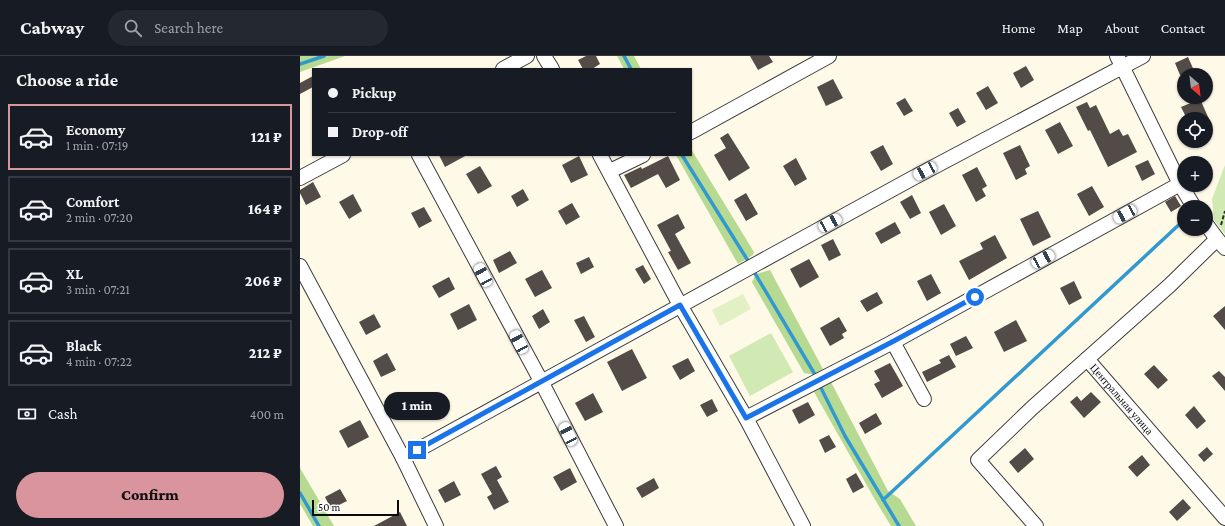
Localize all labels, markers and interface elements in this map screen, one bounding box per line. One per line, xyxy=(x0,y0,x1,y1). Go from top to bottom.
search box xyxy=(108,10,388,46)
text: Cabway xyxy=(20,17,84,38)
icon: search xyxy=(122,17,144,39)
text: Search here xyxy=(154,20,223,36)
text: Home xyxy=(1002,20,1035,36)
text: Map xyxy=(1057,20,1083,36)
text: About xyxy=(1105,20,1139,36)
text: Contact xyxy=(1161,20,1205,36)
north arrow xyxy=(1177,68,1213,104)
map controls xyxy=(1177,68,1213,236)
text: Choose a ride xyxy=(16,70,118,90)
text: Pickup xyxy=(352,85,396,101)
button: locate xyxy=(1177,112,1213,148)
icon: car xyxy=(18,119,54,155)
text: Economy xyxy=(66,122,125,138)
text: Drop-off xyxy=(352,124,408,140)
text: 121 ₽ xyxy=(251,129,282,145)
text: 1 min · 07:19 xyxy=(66,138,128,153)
button: + xyxy=(1177,156,1213,192)
car xyxy=(912,160,938,182)
icon: car xyxy=(18,191,54,227)
text: Comfort xyxy=(66,194,120,210)
button: − xyxy=(1177,200,1213,236)
text: 164 ₽ xyxy=(248,201,282,217)
car xyxy=(1112,203,1138,225)
text: 2 min · 07:20 xyxy=(66,210,133,225)
car xyxy=(817,212,843,234)
car xyxy=(1030,248,1056,270)
car xyxy=(472,262,494,288)
icon: car xyxy=(18,263,54,299)
text: XL xyxy=(66,266,83,282)
text: 206 ₽ xyxy=(245,273,282,289)
text: 3 min · 07:21 xyxy=(66,282,130,297)
route start xyxy=(966,288,984,306)
car xyxy=(508,329,530,355)
icon: car xyxy=(18,335,54,371)
text: Black xyxy=(66,338,101,354)
text: 212 ₽ xyxy=(249,345,282,361)
text: 4 min · 07:22 xyxy=(66,354,132,369)
street label: Центральная улица xyxy=(1088,361,1156,437)
callout: 1 min xyxy=(384,392,450,420)
text: 1 min xyxy=(402,398,432,413)
icon: cash xyxy=(16,403,38,425)
text: Cash xyxy=(48,406,78,422)
text: 400 m xyxy=(250,407,284,422)
car xyxy=(557,421,579,447)
route end xyxy=(408,441,426,459)
button: Confirm xyxy=(16,472,284,518)
scale bar xyxy=(312,498,399,517)
text: 50 m xyxy=(318,501,340,513)

